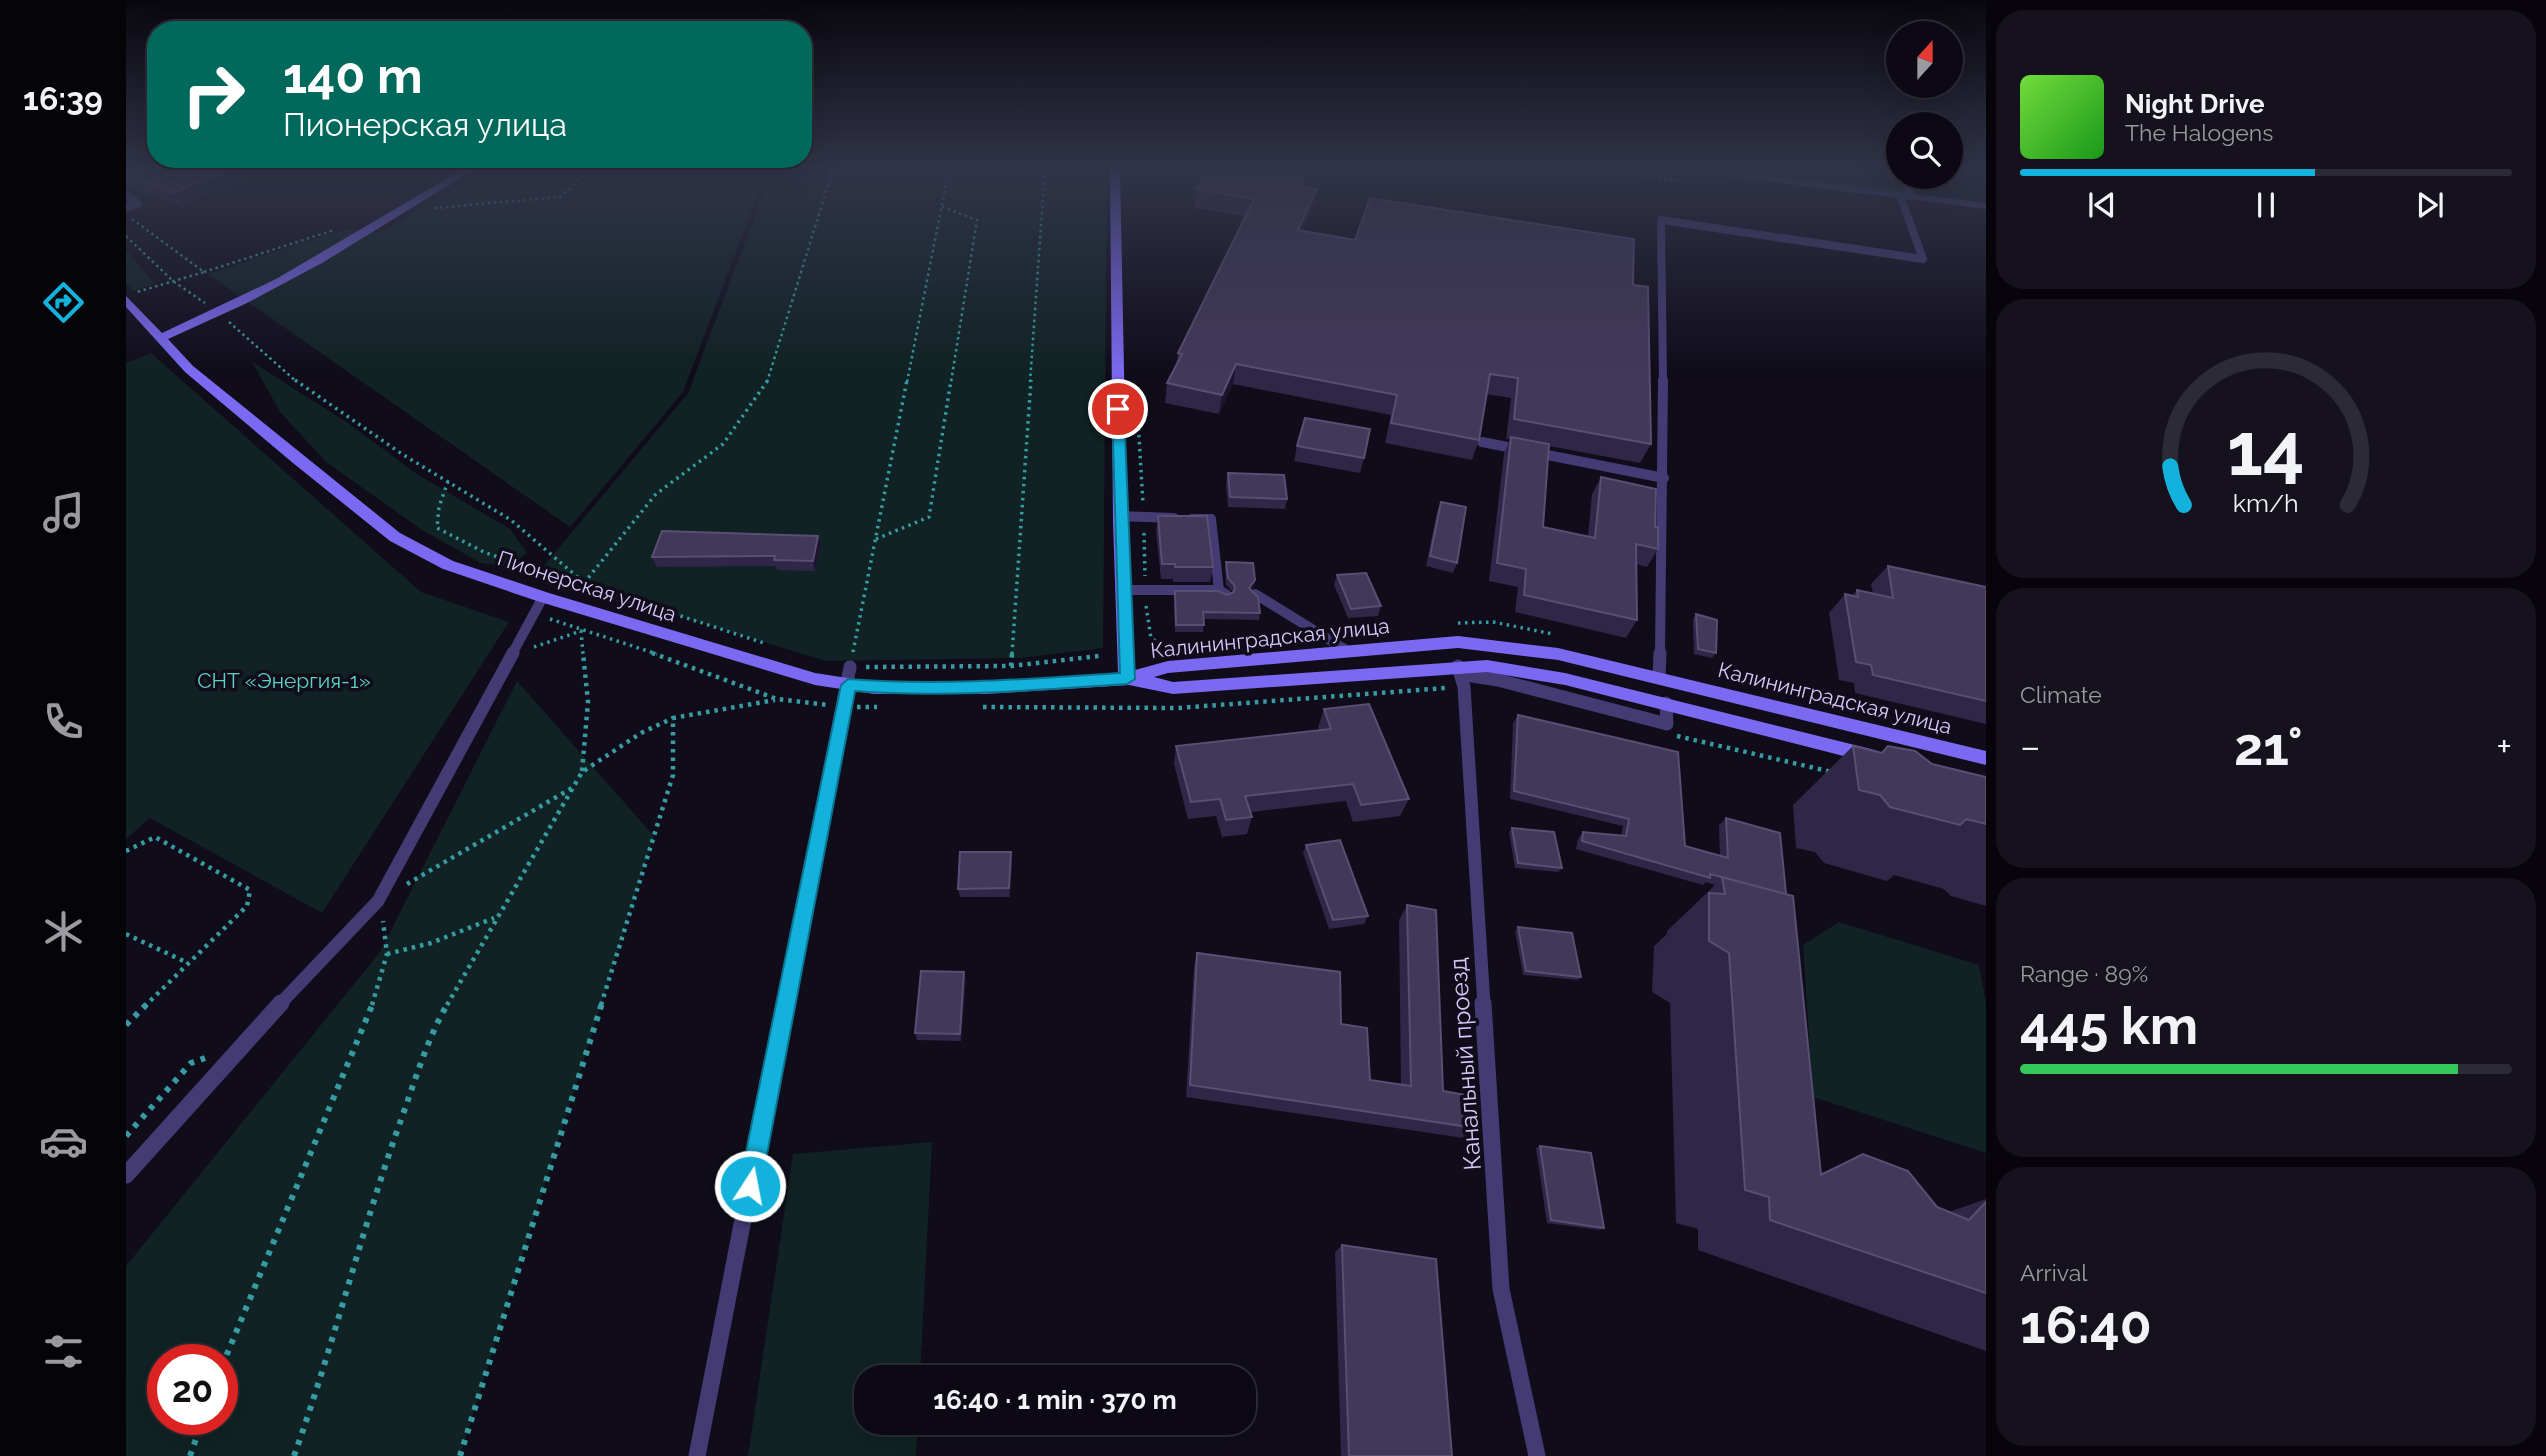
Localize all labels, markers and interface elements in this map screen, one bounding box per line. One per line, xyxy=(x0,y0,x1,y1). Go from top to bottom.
north arrow xyxy=(1886,21,1964,98)
map controls xyxy=(1886,21,1963,189)
text: 140 m xyxy=(283,47,423,104)
icon: right xyxy=(168,49,259,140)
text: 16:39 xyxy=(23,80,103,117)
text: Night Drive xyxy=(2125,89,2264,119)
text: Пионерская улица xyxy=(283,106,567,143)
button: search xyxy=(1886,112,1963,189)
text: The Halogens xyxy=(2125,119,2273,146)
icon: previous xyxy=(2083,186,2121,224)
icon: pause xyxy=(2247,186,2285,224)
icon: next xyxy=(2411,186,2449,224)
icon: directions xyxy=(39,278,88,327)
pin xyxy=(1088,379,1148,439)
icon: arrive xyxy=(1099,390,1137,428)
text: 14 xyxy=(2227,407,2305,492)
icon: music xyxy=(39,488,88,537)
text: km/h xyxy=(2233,488,2299,518)
street label: Пионерская улица xyxy=(494,545,680,627)
street label: Калининградская улица xyxy=(1149,613,1391,663)
street label: Калининградская улица xyxy=(1715,657,1955,739)
park label: СНТ «Энергия-1» xyxy=(197,668,371,693)
text: Climate xyxy=(2020,681,2102,708)
icon: phone xyxy=(39,697,88,746)
text: 21° xyxy=(2234,716,2303,777)
text: − xyxy=(2020,724,2040,769)
text: + xyxy=(2496,724,2512,769)
icon: climate xyxy=(39,907,88,956)
street label: Канальный проезд xyxy=(1443,957,1487,1171)
text: Range · 89% xyxy=(2020,960,2148,987)
text: 445 km xyxy=(2020,995,2198,1056)
icon: car xyxy=(39,1117,88,1166)
position arrow xyxy=(713,1149,787,1223)
text: Arrival xyxy=(2020,1259,2087,1286)
text: 16:40 xyxy=(2020,1294,2152,1355)
icon: filters xyxy=(39,1327,88,1376)
speed limit sign: 20 xyxy=(147,1344,238,1435)
text: 16:40 · 1 min · 370 m xyxy=(933,1385,1177,1415)

